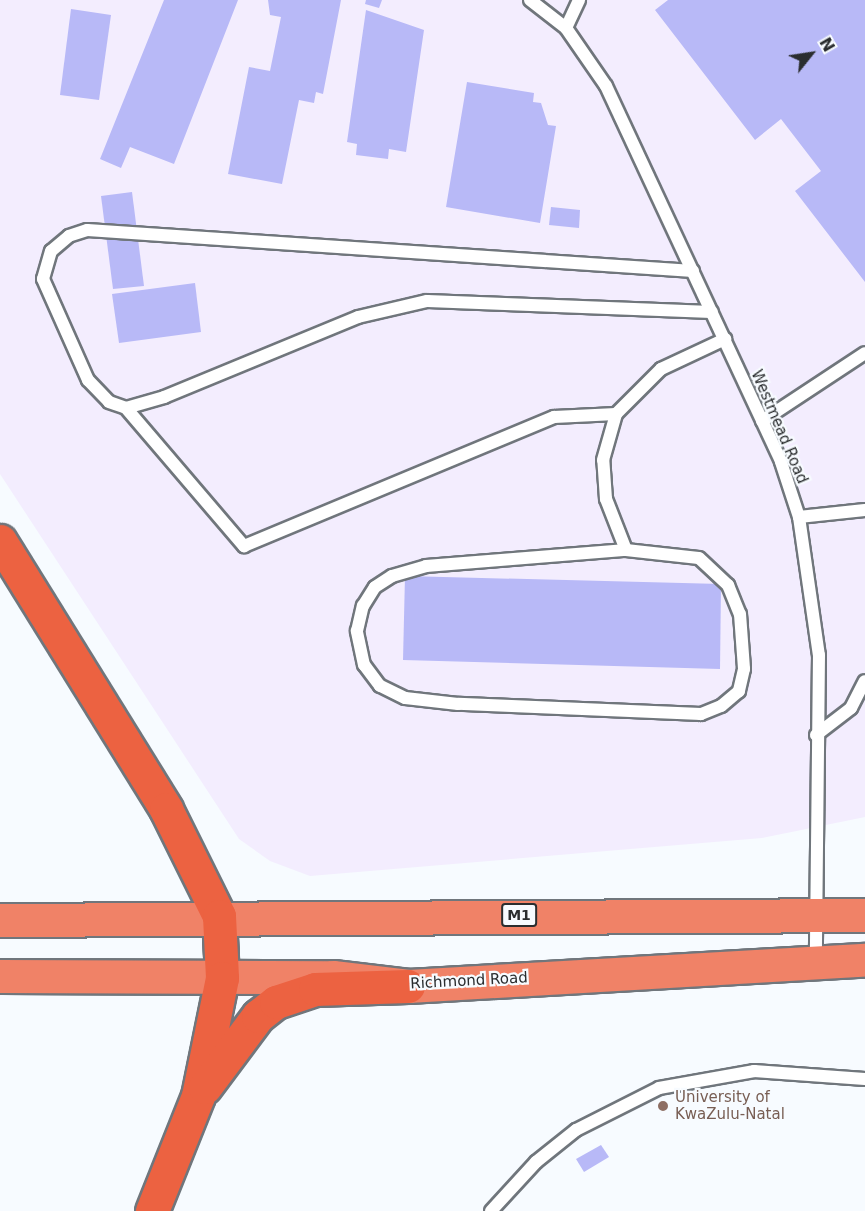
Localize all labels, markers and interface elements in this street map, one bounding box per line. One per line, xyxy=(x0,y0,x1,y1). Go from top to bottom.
north arrow xyxy=(781,24,841,84)
text: N xyxy=(815,34,839,55)
street label: Westmead Road xyxy=(747,367,811,487)
road number: M1 xyxy=(501,904,537,926)
street label: Richmond Road xyxy=(410,969,528,993)
place label: University of KwaZulu-Natal xyxy=(675,1088,785,1123)
marker: University of KwaZulu-Natal xyxy=(656,1099,670,1113)

